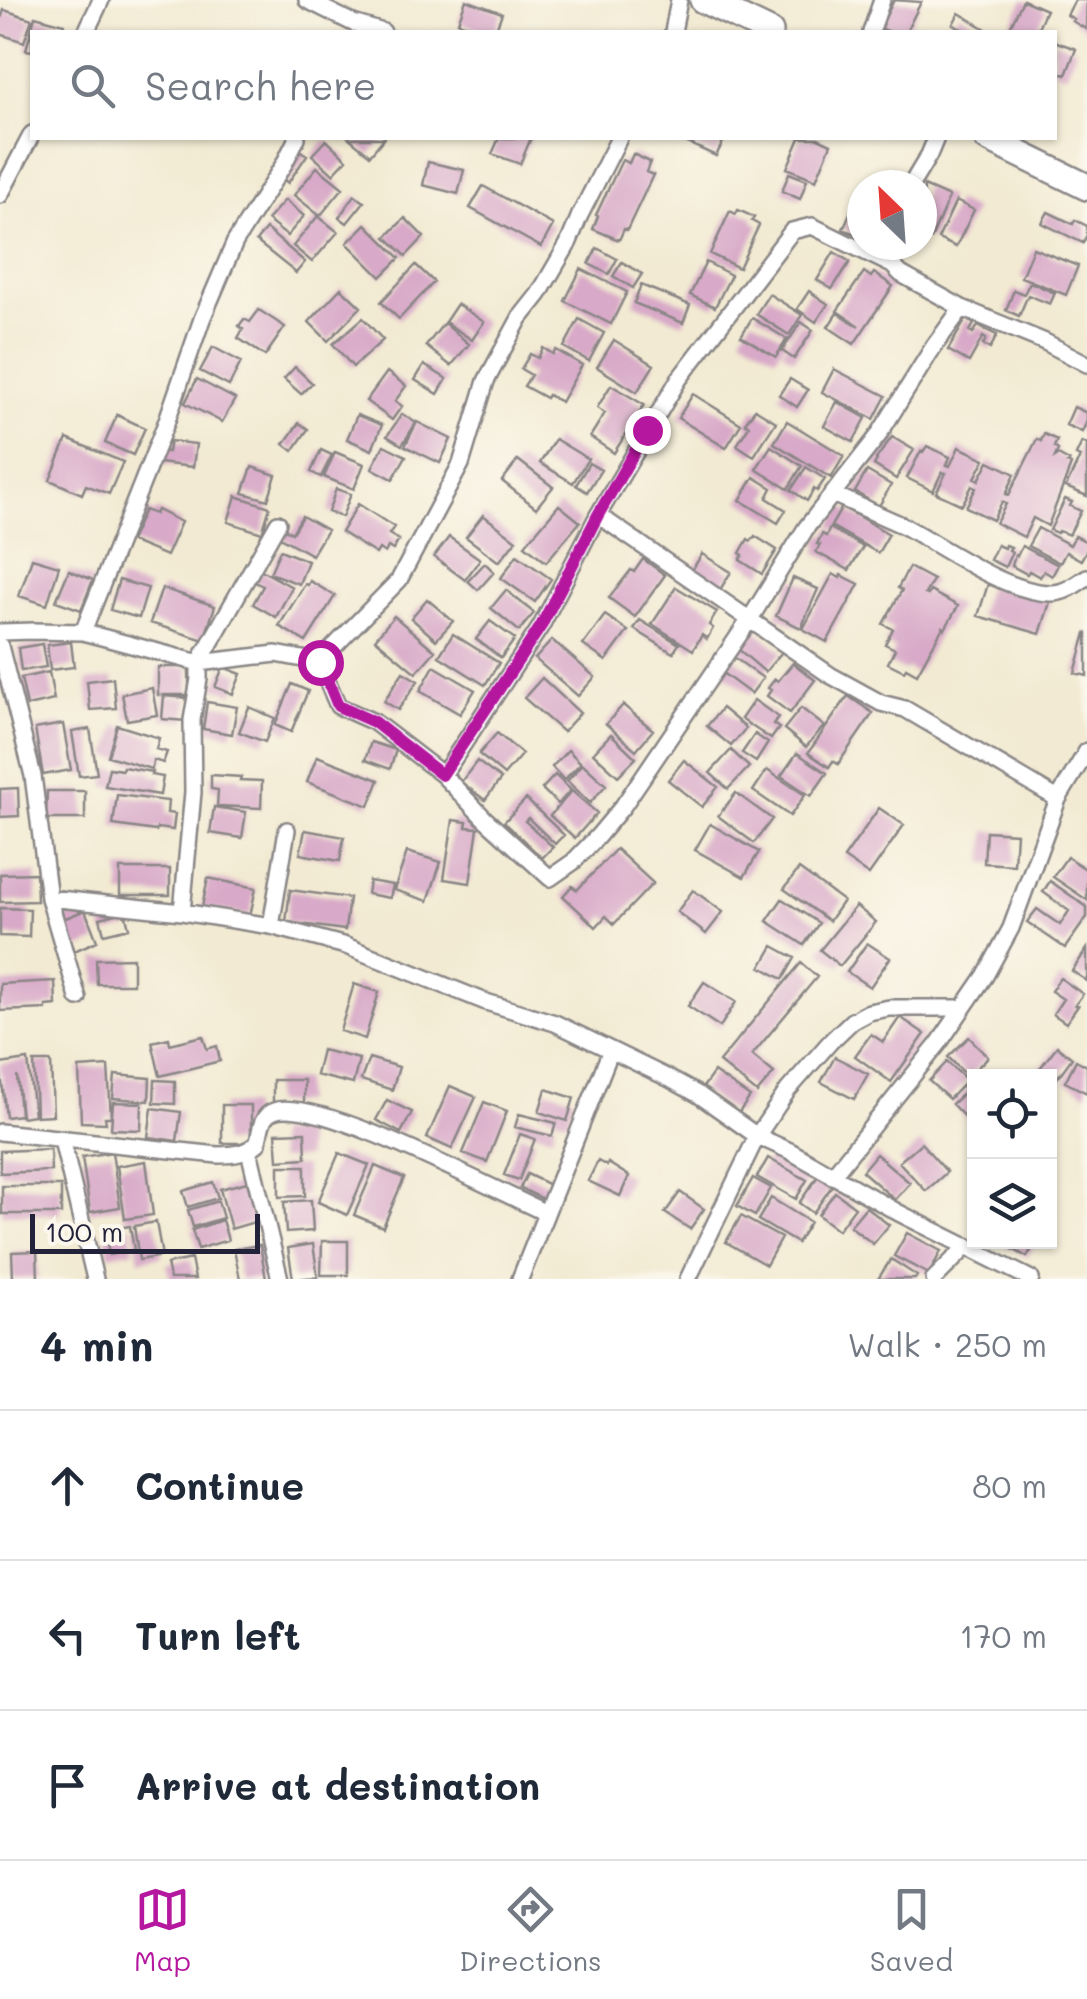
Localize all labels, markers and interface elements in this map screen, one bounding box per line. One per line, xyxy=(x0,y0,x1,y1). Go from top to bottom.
search box xyxy=(30,30,1057,140)
icon: search xyxy=(65,58,120,113)
text: Search here xyxy=(145,60,376,110)
north arrow xyxy=(847,170,937,260)
route end xyxy=(625,408,671,454)
route start xyxy=(298,640,344,686)
map controls xyxy=(967,1069,1057,1249)
button: locate xyxy=(967,1069,1057,1159)
button: layers xyxy=(967,1159,1057,1249)
scale bar xyxy=(30,1209,260,1254)
text: 100 m xyxy=(45,1213,123,1249)
text: 4 min xyxy=(40,1317,153,1372)
text: Walk · 250 m xyxy=(848,1323,1047,1365)
icon: ahead xyxy=(40,1458,95,1513)
text: Continue xyxy=(135,1460,304,1510)
text: 80 m xyxy=(972,1464,1047,1506)
icon: left xyxy=(40,1608,95,1663)
text: Turn left xyxy=(135,1610,301,1660)
text: 170 m xyxy=(959,1614,1047,1656)
icon: arrive xyxy=(40,1758,95,1813)
text: Arrive at destination xyxy=(135,1760,540,1810)
tab: Map xyxy=(134,1882,191,1978)
tab: Directions xyxy=(459,1882,602,1978)
tab: Saved xyxy=(870,1882,953,1978)

